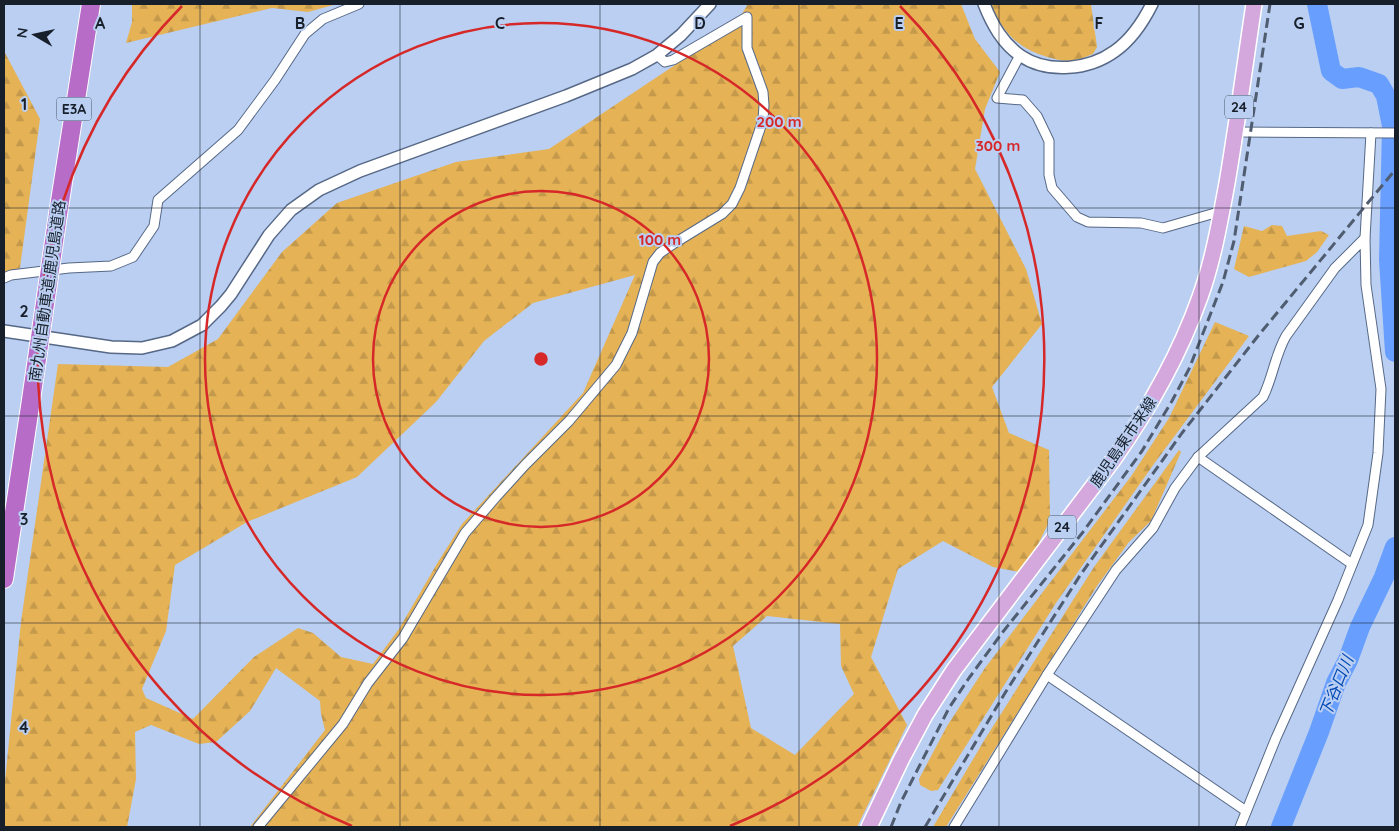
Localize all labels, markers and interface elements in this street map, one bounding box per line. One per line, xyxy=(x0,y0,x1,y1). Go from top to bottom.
north arrow xyxy=(10,10,60,60)
text: A xyxy=(95,13,106,33)
text: B xyxy=(295,13,305,33)
text: C xyxy=(495,13,505,33)
text: D xyxy=(694,13,706,33)
text: E xyxy=(894,13,904,33)
text: F xyxy=(1095,13,1104,33)
text: G xyxy=(1293,13,1305,33)
text: N xyxy=(12,26,32,39)
text: 1 xyxy=(21,94,27,114)
road number: 24 xyxy=(1225,95,1253,118)
road number: E3A xyxy=(56,98,92,120)
text: 200 m xyxy=(757,112,802,131)
text: 300 m xyxy=(976,136,1020,155)
street label: 南九州自動車道;鹿児島道路 xyxy=(25,199,69,383)
text: 100 m xyxy=(639,230,681,249)
text: 2 xyxy=(19,301,29,321)
centre of rings xyxy=(532,350,550,368)
street label: 鹿児島東市来線 xyxy=(1086,393,1160,491)
text: 3 xyxy=(20,509,28,529)
road number: 24 xyxy=(1048,516,1076,538)
water label: 下谷口川 xyxy=(1315,651,1358,719)
text: 4 xyxy=(19,717,29,737)

